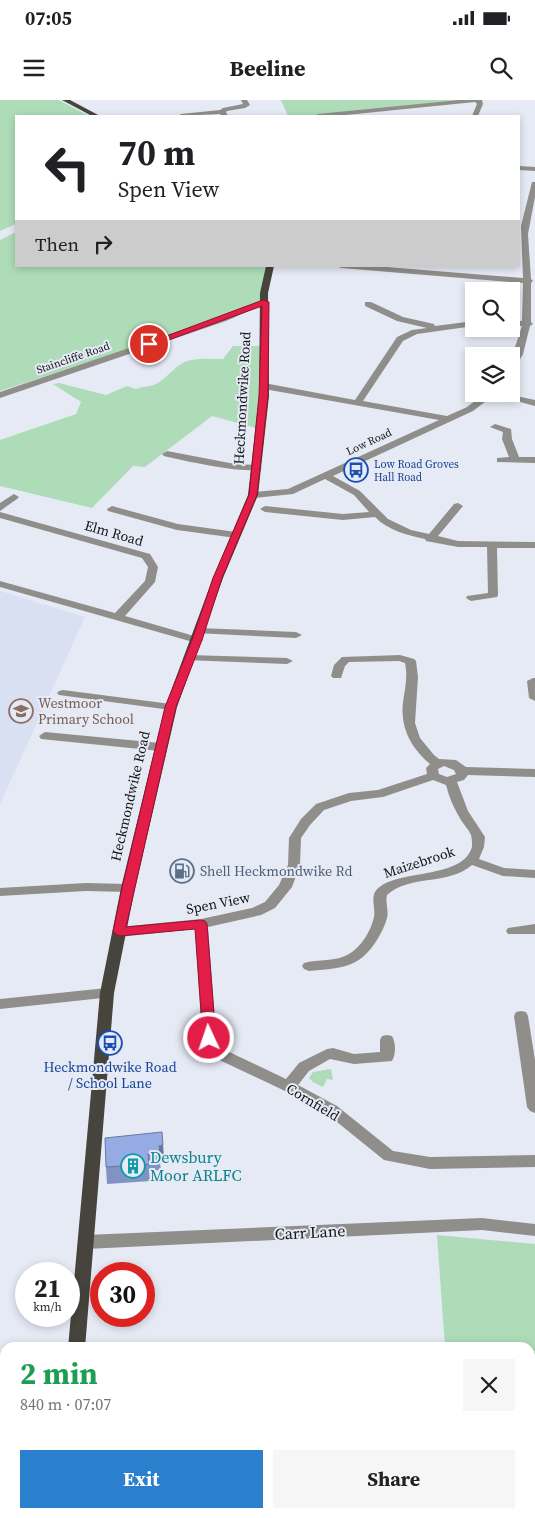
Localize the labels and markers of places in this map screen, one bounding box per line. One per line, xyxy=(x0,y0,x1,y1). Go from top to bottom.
pin xyxy=(128,323,170,365)
bus stop icon: Low Road Groves Hall Road xyxy=(343,457,369,483)
place label: Low Road Groves Hall Road xyxy=(374,457,459,485)
place label: Westmoor Primary School xyxy=(38,693,134,729)
school or university icon: Westmoor Primary School xyxy=(8,698,34,724)
fuel station icon: Shell Heckmondwike Rd xyxy=(169,858,195,884)
place label: Shell Heckmondwike Rd xyxy=(200,861,352,881)
bus stop icon: Heckmondwike Road / School Lane xyxy=(97,1030,123,1056)
place label: Heckmondwike Road / School Lane xyxy=(43,1057,177,1093)
place label: Dewsbury Moor ARLFC xyxy=(150,1146,242,1186)
building icon: Dewsbury Moor ARLFC xyxy=(120,1153,146,1179)

